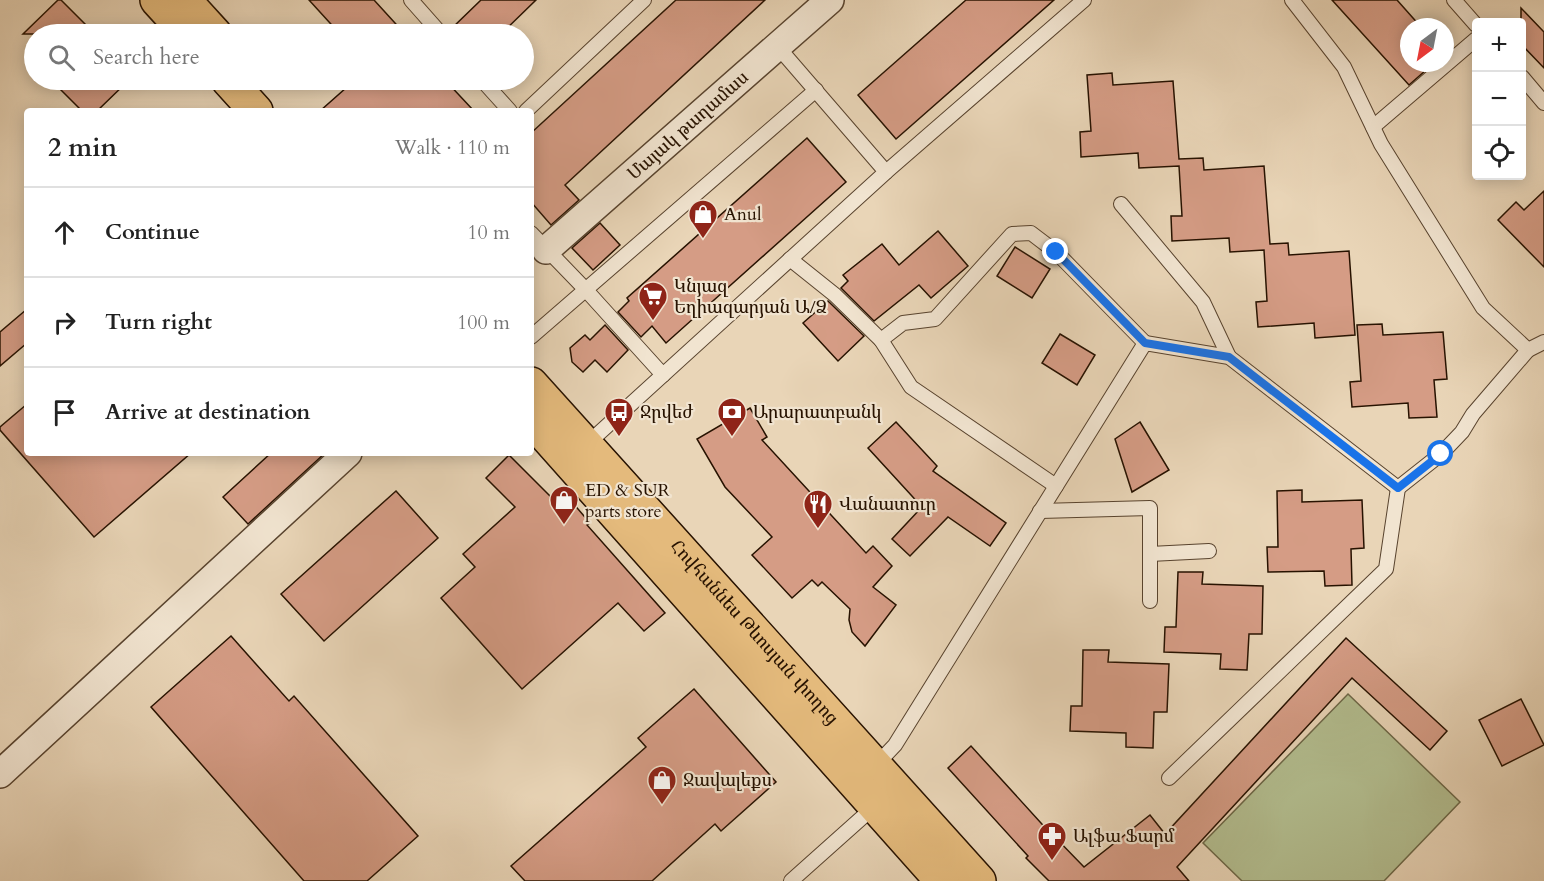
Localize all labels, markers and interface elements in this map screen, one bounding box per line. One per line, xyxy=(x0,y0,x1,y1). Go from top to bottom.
north arrow xyxy=(1400,18,1454,72)
map controls xyxy=(1472,18,1526,180)
button: + xyxy=(1472,18,1526,72)
search box xyxy=(24,24,534,90)
icon: search xyxy=(45,41,78,74)
text: Search here xyxy=(93,42,200,72)
street label: Մայակ թաղամաս xyxy=(622,65,754,185)
button: − xyxy=(1472,72,1526,126)
button: locate xyxy=(1472,126,1526,180)
text: 2 min xyxy=(48,130,117,165)
text: Walk · 110 m xyxy=(395,134,510,161)
shop icon: Anul xyxy=(687,198,719,240)
place label: Anul xyxy=(724,202,762,227)
icon: ahead xyxy=(48,216,81,249)
text: Continue xyxy=(105,217,200,247)
text: 10 m xyxy=(467,219,510,246)
route end xyxy=(1042,238,1068,264)
place label: Կնյազ Եղիազարյան Ա/Ձ xyxy=(674,274,827,320)
supermarket icon: Կնյազ Եղիազարյան Ա/Ձ xyxy=(637,280,669,322)
icon: right xyxy=(48,306,81,339)
text: Turn right xyxy=(105,307,212,337)
text: 100 m xyxy=(457,309,510,336)
icon: arrive xyxy=(48,396,81,429)
bus stop icon: Ջրվեժ xyxy=(603,396,635,438)
bank icon: Արարատբանկ xyxy=(716,396,748,438)
text: Arrive at destination xyxy=(105,397,310,427)
place label: Ջրվեժ xyxy=(640,400,693,425)
place label: Արարատբանկ xyxy=(753,400,882,425)
route start xyxy=(1427,440,1453,466)
place label: ED & SUR parts store xyxy=(585,478,670,524)
shop icon: ED & SUR parts store xyxy=(548,484,580,526)
restaurant icon: Վանատուր xyxy=(802,488,834,530)
place label: Վանատուր xyxy=(839,492,936,517)
street label: Հովհաննես Թևոսյան փողոց xyxy=(665,534,845,730)
shop icon: Ջավալեքս xyxy=(646,764,678,806)
place label: Ջավալեքս xyxy=(683,768,772,793)
pharmacy icon: Ալֆա Ֆարմ xyxy=(1036,820,1068,862)
place label: Ալֆա Ֆարմ xyxy=(1073,824,1175,849)

